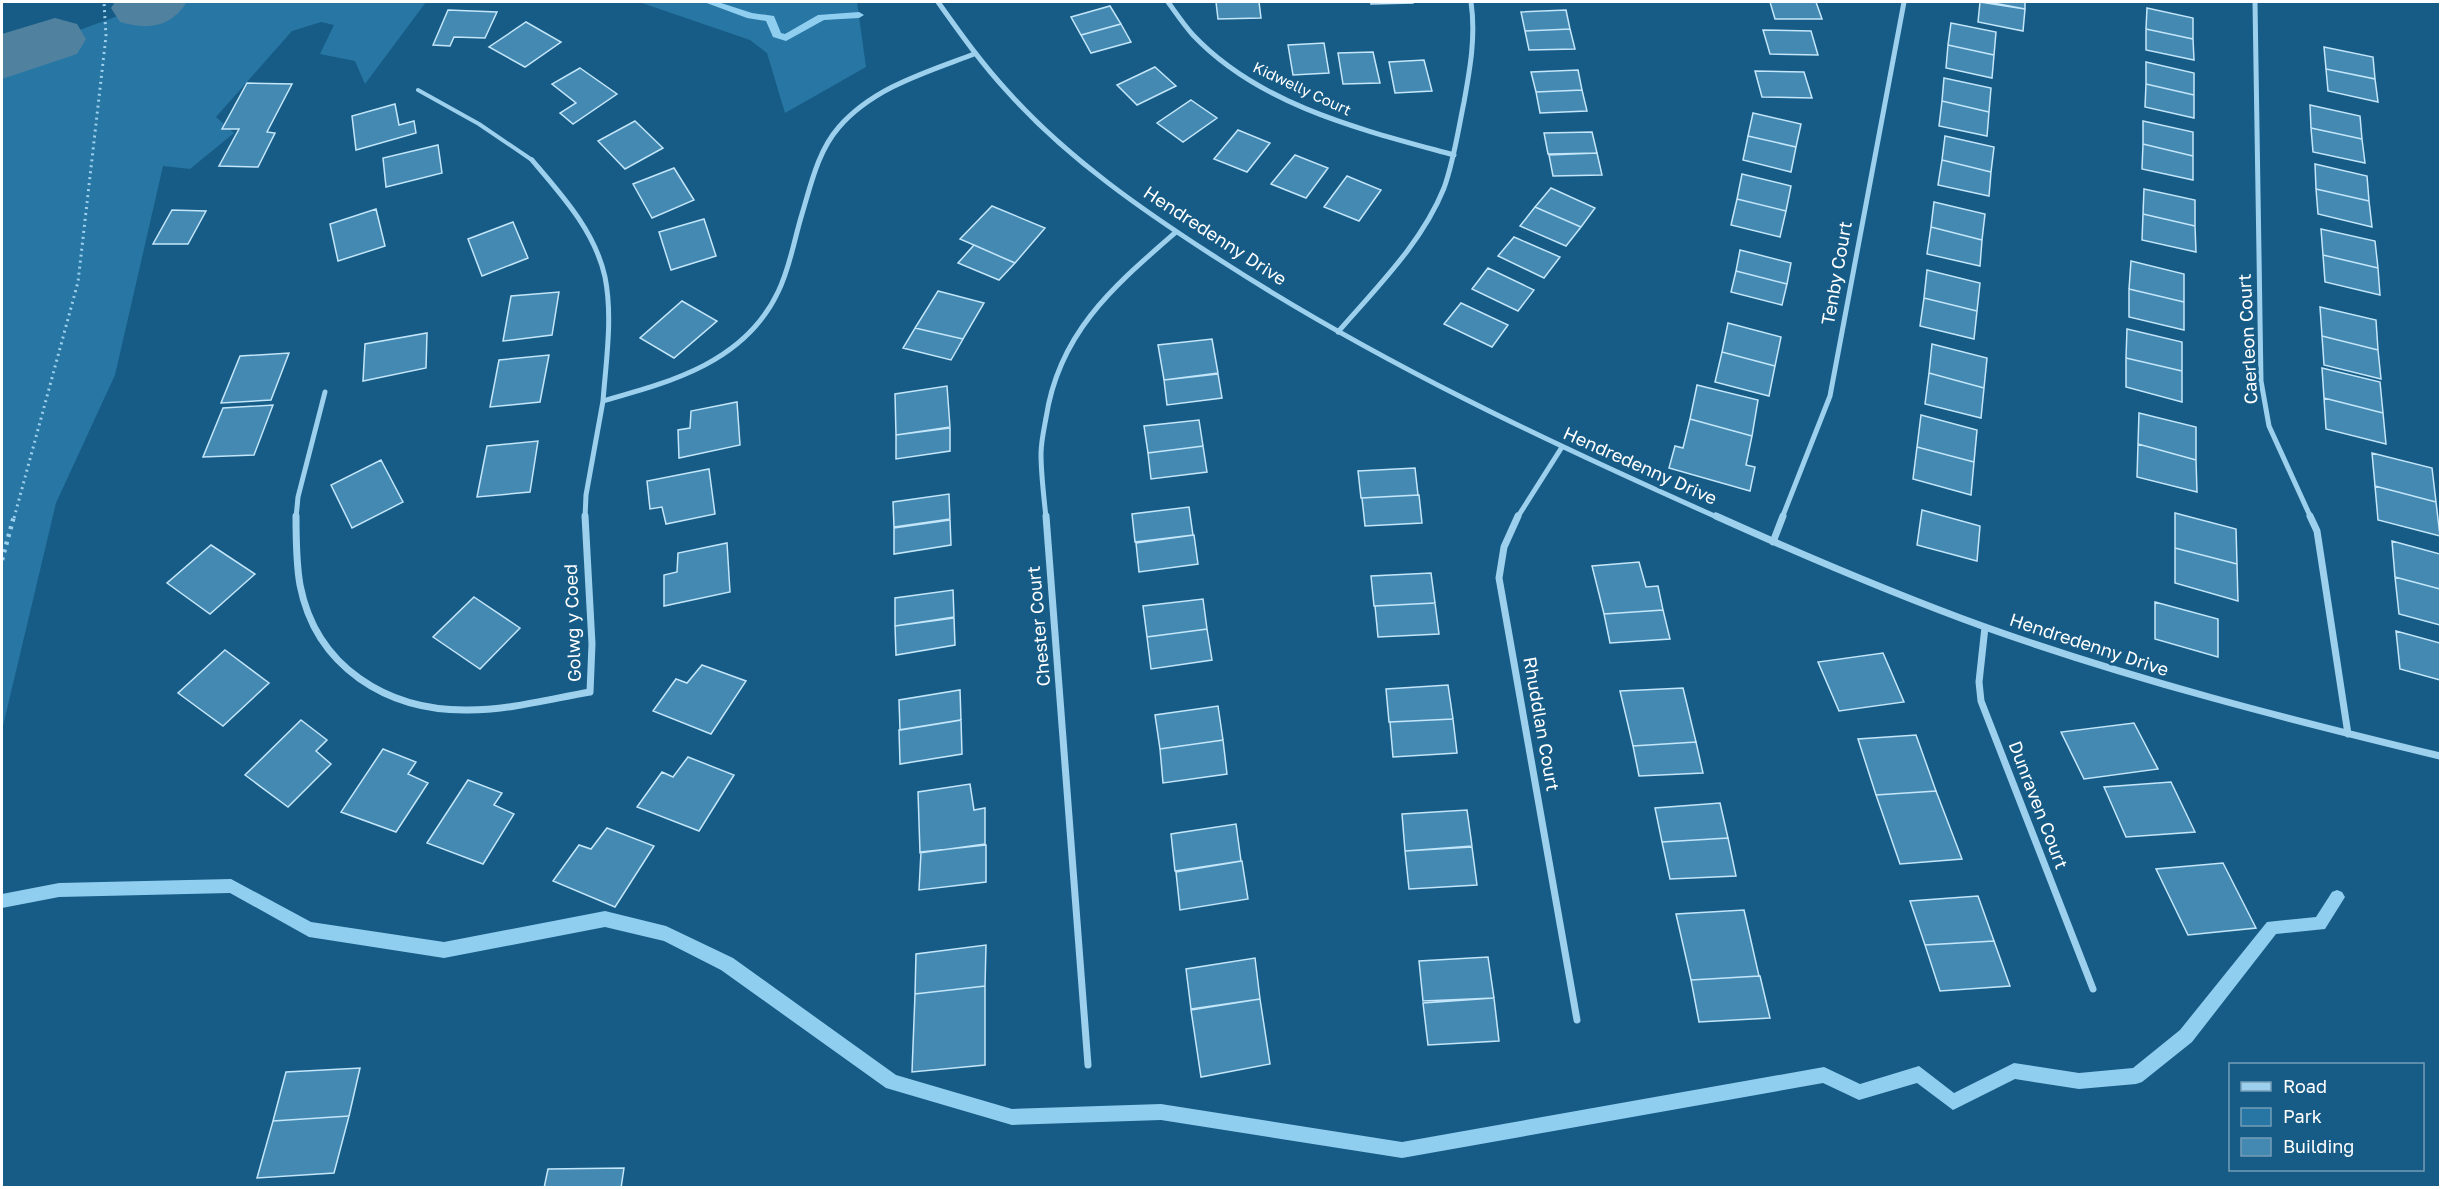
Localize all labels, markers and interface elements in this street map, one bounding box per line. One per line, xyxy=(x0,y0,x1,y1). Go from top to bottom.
street label: Kidwelly Court xyxy=(1251,58,1354,119)
street label: Hendredenny Drive xyxy=(1140,181,1291,290)
street label: Tenby Court xyxy=(1816,219,1856,326)
street label: Caerleon Court xyxy=(2233,273,2261,405)
street label: Hendredenny Drive xyxy=(1560,421,1721,509)
street label: Golwg y Coed xyxy=(559,564,585,682)
street label: Chester Court xyxy=(1022,565,1054,687)
street label: Hendredenny Drive xyxy=(2007,608,2172,680)
street label: Rhuddlan Court xyxy=(1519,655,1565,793)
street label: Dunraven Court xyxy=(2004,737,2073,872)
legend xyxy=(2229,1063,2424,1171)
text: Road xyxy=(2283,1075,2327,1097)
text: Park xyxy=(2283,1105,2322,1127)
text: Building xyxy=(2283,1135,2354,1157)

